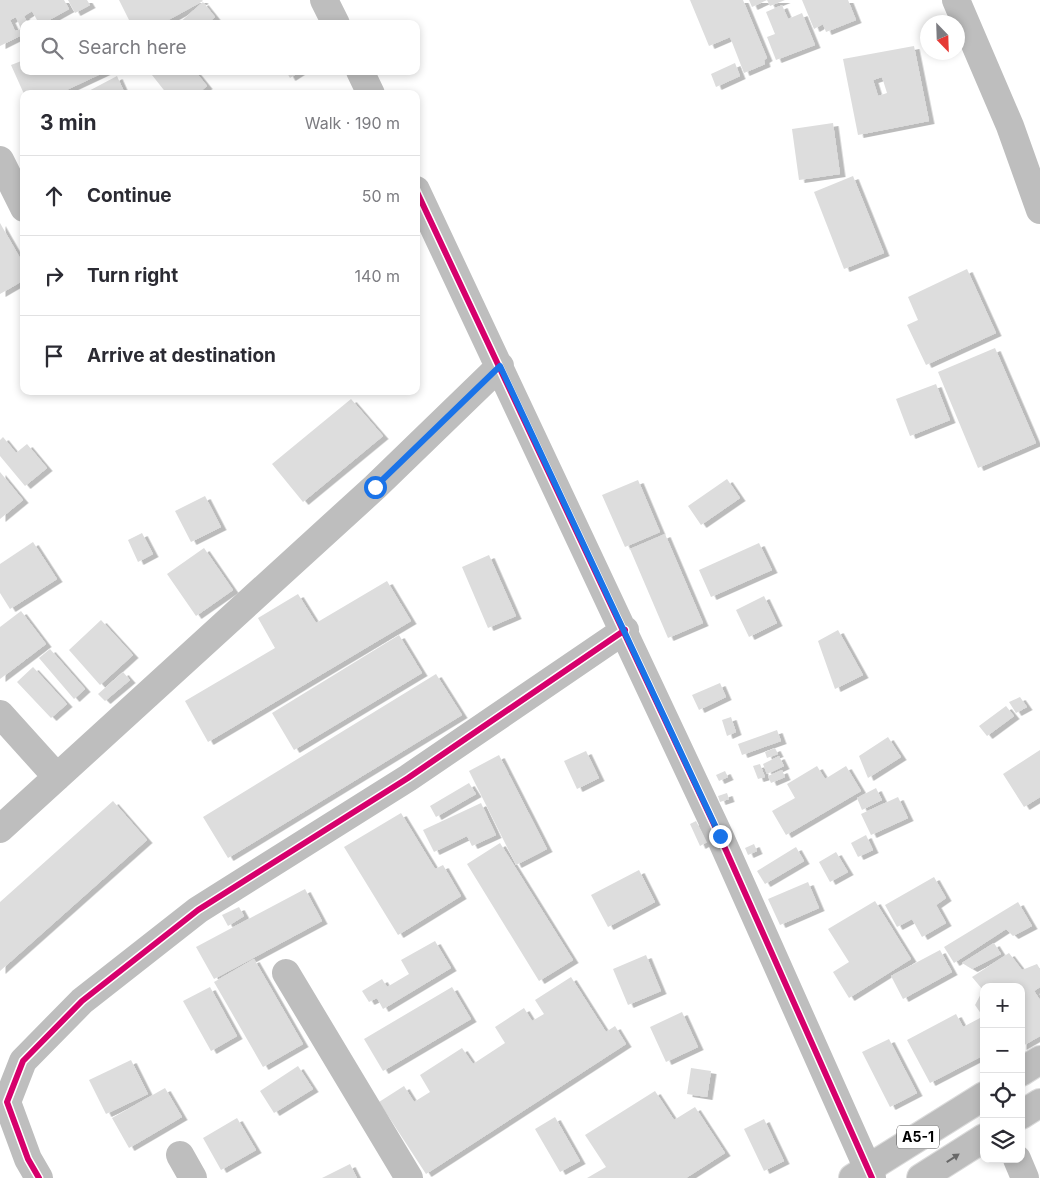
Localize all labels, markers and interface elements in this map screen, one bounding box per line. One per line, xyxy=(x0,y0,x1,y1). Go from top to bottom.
north arrow xyxy=(920,15,965,60)
search box xyxy=(20,20,420,75)
icon: search xyxy=(38,34,66,62)
text: Search here xyxy=(78,36,187,59)
text: 3 min xyxy=(40,110,96,135)
text: Walk · 190 m xyxy=(305,113,400,133)
icon: ahead xyxy=(40,182,68,210)
text: Continue xyxy=(87,184,172,207)
text: 50 m xyxy=(362,186,400,206)
icon: right xyxy=(40,262,68,290)
text: Turn right xyxy=(87,264,178,287)
text: 140 m xyxy=(355,266,400,286)
icon: arrive xyxy=(40,342,68,370)
text: Arrive at destination xyxy=(87,344,276,367)
route start xyxy=(364,476,387,499)
route end xyxy=(709,825,732,848)
map controls xyxy=(980,983,1025,1163)
button: + xyxy=(980,983,1025,1028)
button: − xyxy=(980,1028,1025,1073)
button: locate xyxy=(980,1073,1025,1118)
button: layers xyxy=(980,1118,1025,1163)
road number: A5-1 xyxy=(897,1126,939,1148)
one-way arrow xyxy=(946,1153,959,1163)

